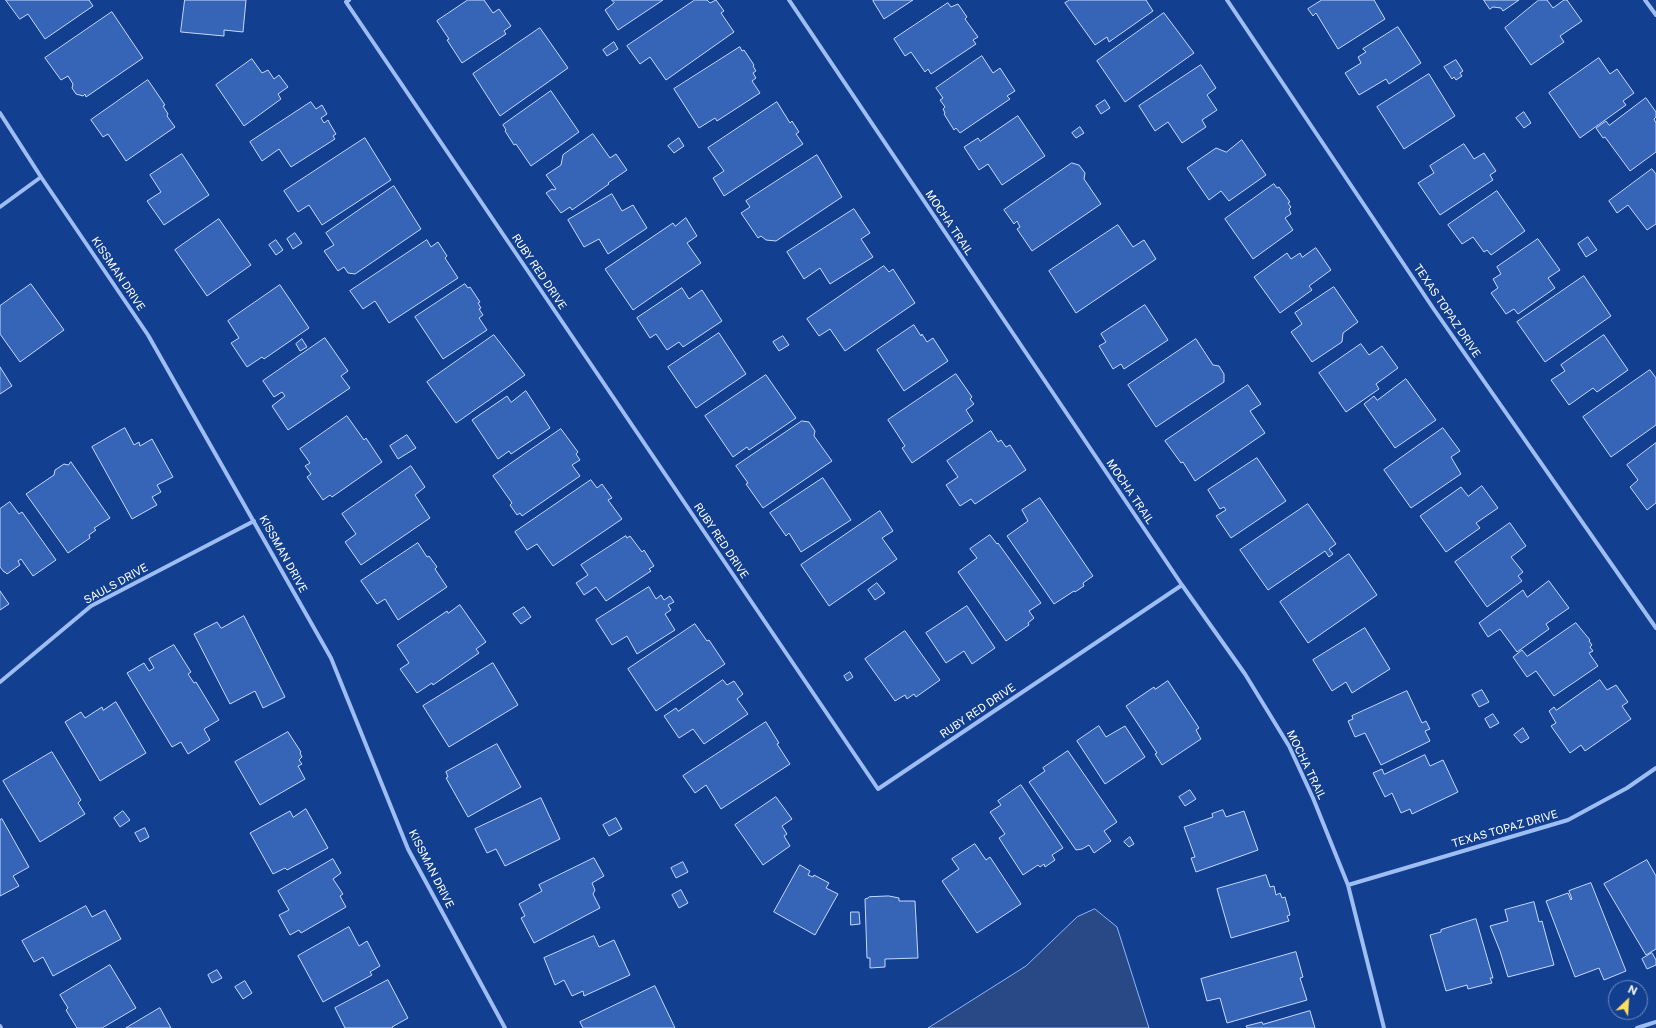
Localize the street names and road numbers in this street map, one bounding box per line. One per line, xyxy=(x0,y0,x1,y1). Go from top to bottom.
street label: MOCHA TRAIL xyxy=(922,188,976,258)
street label: RUBY RED DRIVE xyxy=(509,232,569,312)
street label: KISSMAN DRIVE xyxy=(88,235,148,313)
street label: TEXAS TOPAZ DRIVE xyxy=(1411,262,1483,360)
street label: MOCHA TRAIL xyxy=(1103,457,1157,527)
street label: RUBY RED DRIVE xyxy=(691,501,751,581)
street label: KISSMAN DRIVE xyxy=(256,513,310,595)
street label: SAULS DRIVE xyxy=(82,561,150,607)
street label: RUBY RED DRIVE xyxy=(938,681,1018,741)
street label: MOCHA TRAIL xyxy=(1284,728,1328,802)
street label: TEXAS TOPAZ DRIVE xyxy=(1450,808,1560,850)
street label: KISSMAN DRIVE xyxy=(406,828,456,910)

